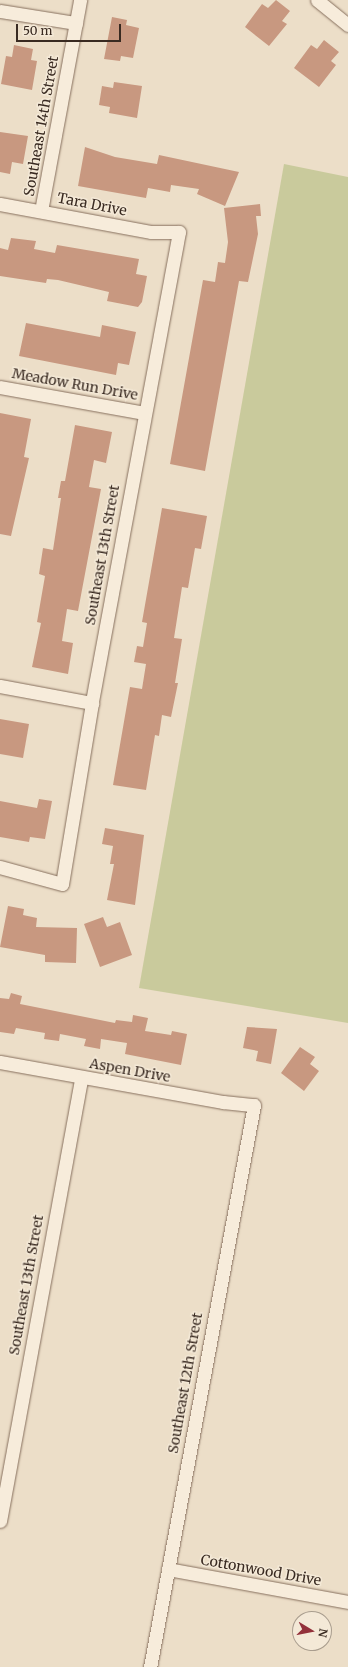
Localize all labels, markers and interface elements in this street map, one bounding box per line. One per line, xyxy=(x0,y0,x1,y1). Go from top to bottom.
scale bar xyxy=(18,16,123,42)
text: 50 m xyxy=(23,23,52,38)
street label: Southeast 14th Street xyxy=(20,54,62,198)
street label: Tara Drive xyxy=(56,189,128,219)
street label: Meadow Run Drive xyxy=(11,365,139,403)
street label: Southeast 13th Street xyxy=(81,484,123,626)
street label: Aspen Drive xyxy=(88,1055,172,1085)
street label: Southeast 13th Street xyxy=(5,1214,47,1356)
street label: Southeast 12th Street xyxy=(164,1311,206,1455)
street label: Cottonwood Drive xyxy=(199,1551,323,1589)
north arrow xyxy=(292,1611,332,1651)
text: N xyxy=(315,1627,330,1638)

